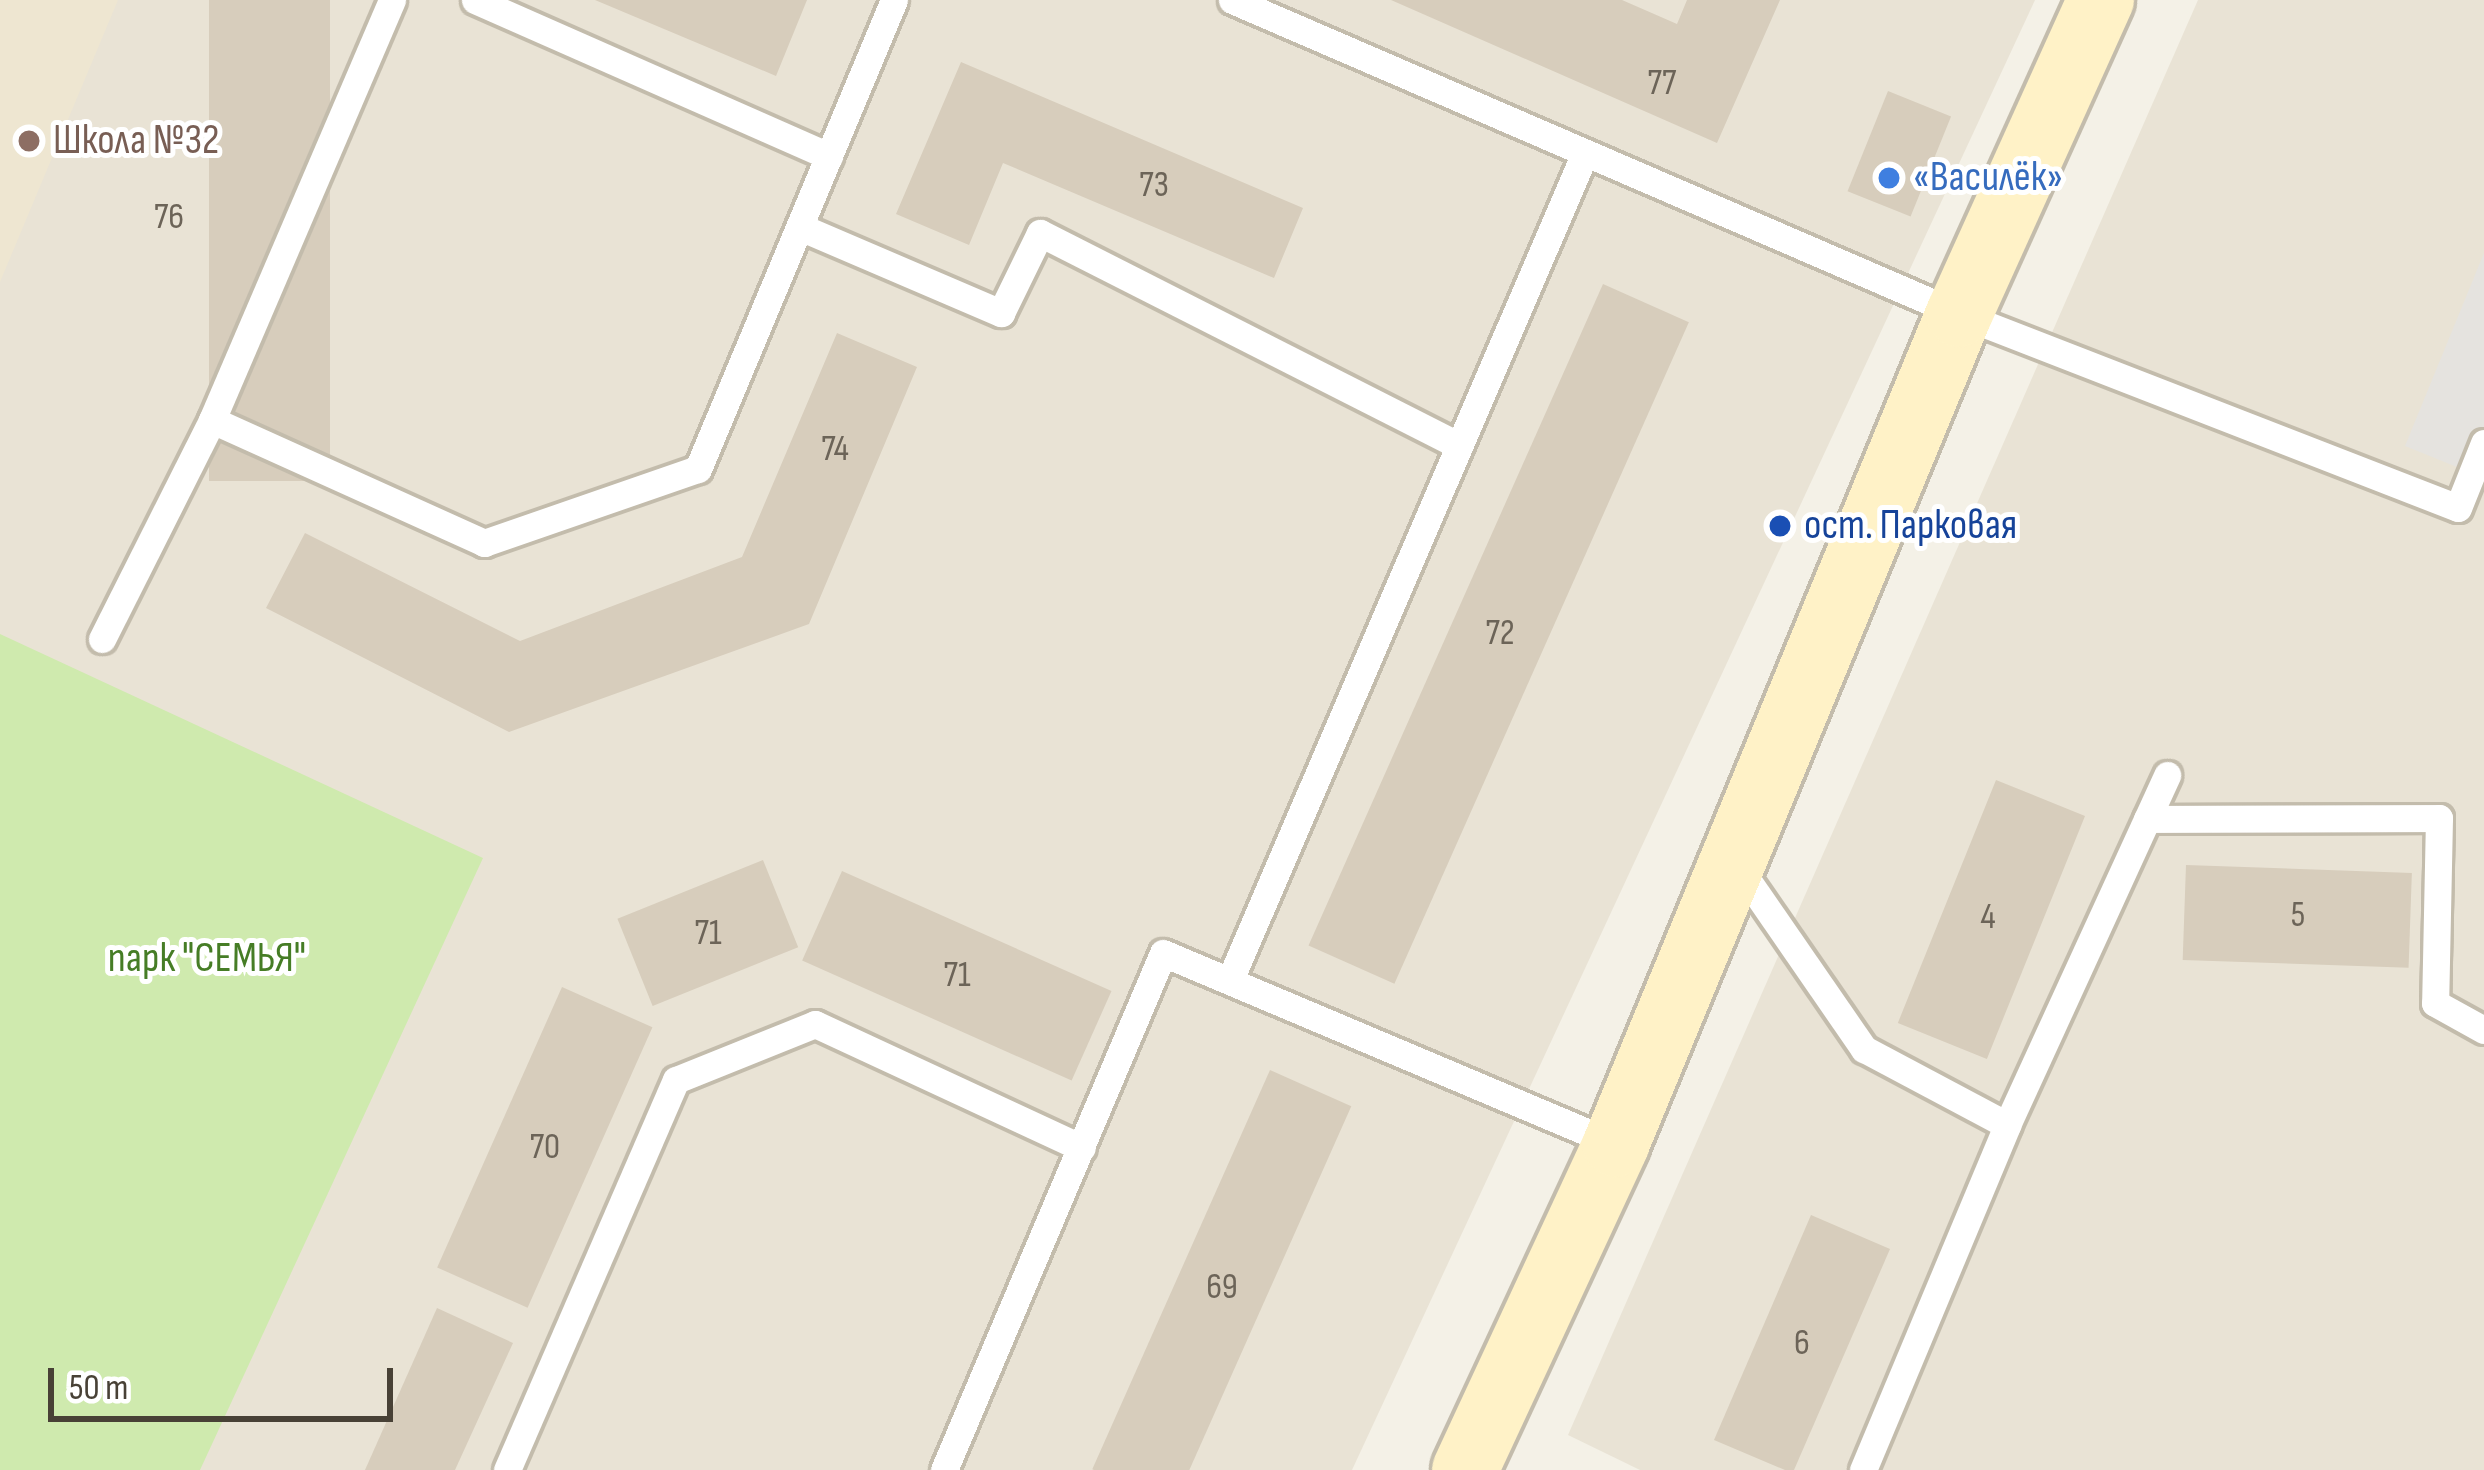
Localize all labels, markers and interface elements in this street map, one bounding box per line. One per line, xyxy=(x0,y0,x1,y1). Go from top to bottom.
house number: 77 xyxy=(1648,62,1676,106)
place label: Школа №32 xyxy=(53,116,219,166)
marker: Школа №32 xyxy=(16,128,42,154)
place label: «Василёк» xyxy=(1913,153,2063,203)
house number: 73 xyxy=(1139,164,1169,208)
marker: «Василёк» xyxy=(1876,165,1902,191)
house number: 76 xyxy=(154,196,184,240)
house number: 74 xyxy=(821,428,849,472)
place label: ост. Парковая xyxy=(1804,501,2017,551)
marker: ост. Парковая xyxy=(1767,513,1793,539)
house number: 72 xyxy=(1485,612,1515,656)
house number: 5 xyxy=(2291,894,2305,938)
house number: 4 xyxy=(1980,896,1996,940)
house number: 71 xyxy=(694,912,722,956)
park label: парк "СЕМЬЯ" xyxy=(108,934,306,984)
house number: 71 xyxy=(943,954,971,998)
house number: 70 xyxy=(530,1126,560,1170)
house number: 69 xyxy=(1206,1266,1238,1310)
house number: 6 xyxy=(1794,1322,1810,1366)
scale bar xyxy=(54,1344,399,1418)
text: 50 m xyxy=(69,1367,128,1410)

